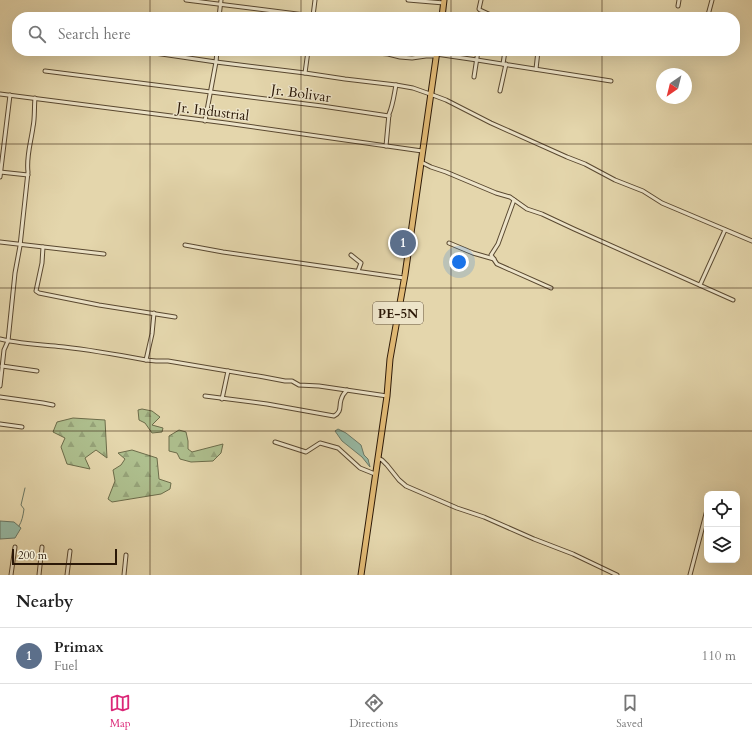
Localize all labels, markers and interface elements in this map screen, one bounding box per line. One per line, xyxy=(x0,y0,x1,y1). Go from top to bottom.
search box xyxy=(12,12,740,56)
icon: search xyxy=(26,23,48,45)
text: Search here xyxy=(58,24,131,44)
north arrow xyxy=(656,68,692,104)
street label: Jr. Bolivar xyxy=(268,80,333,107)
street label: Jr. Industrial xyxy=(174,97,251,125)
pin: 1 xyxy=(390,228,416,258)
your location xyxy=(449,252,469,272)
road number: PE-5N xyxy=(373,302,423,324)
map controls xyxy=(704,491,740,563)
button: locate xyxy=(704,491,740,527)
button: layers xyxy=(704,527,740,563)
scale bar xyxy=(12,547,117,566)
text: 200 m xyxy=(18,548,47,563)
text: Nearby xyxy=(16,590,73,613)
text: Primax xyxy=(54,637,104,657)
text: 1 xyxy=(26,647,32,665)
text: 110 m xyxy=(702,647,736,665)
text: Fuel xyxy=(54,657,78,675)
tab: Map xyxy=(109,692,131,731)
tab: Directions xyxy=(349,692,398,731)
tab: Saved xyxy=(616,692,643,731)

